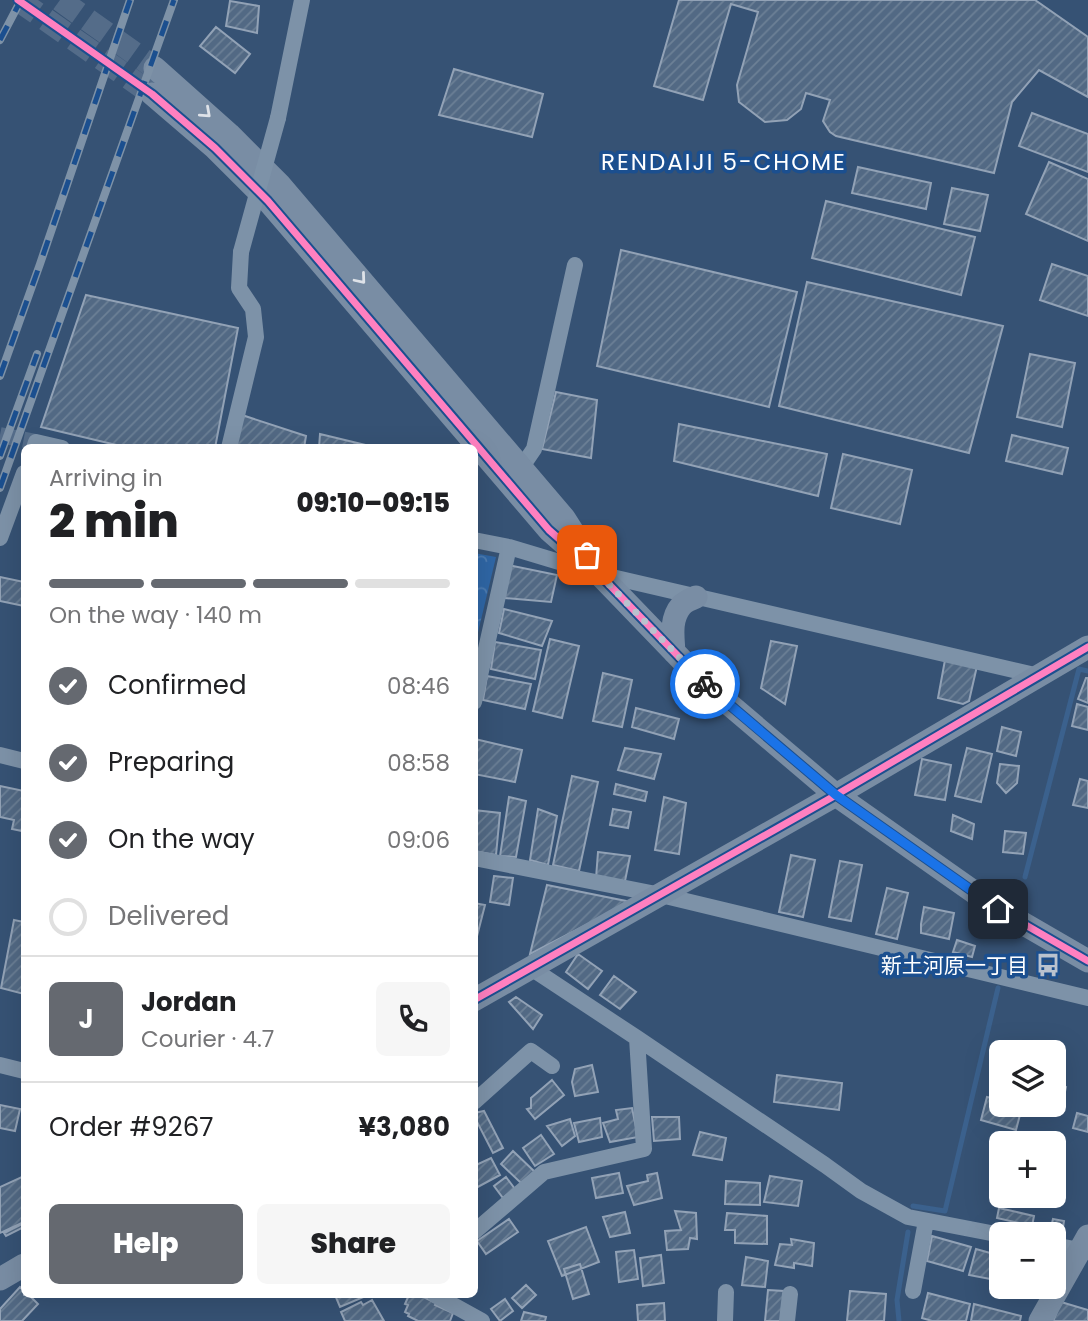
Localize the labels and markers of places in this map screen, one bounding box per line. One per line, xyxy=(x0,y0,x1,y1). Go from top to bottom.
pin xyxy=(557,525,617,585)
pin xyxy=(968,879,1028,939)
place label: 新土河原一丁目 xyxy=(881,951,1028,980)
bus stop icon: 新土河原一丁目 xyxy=(1034,951,1062,979)

